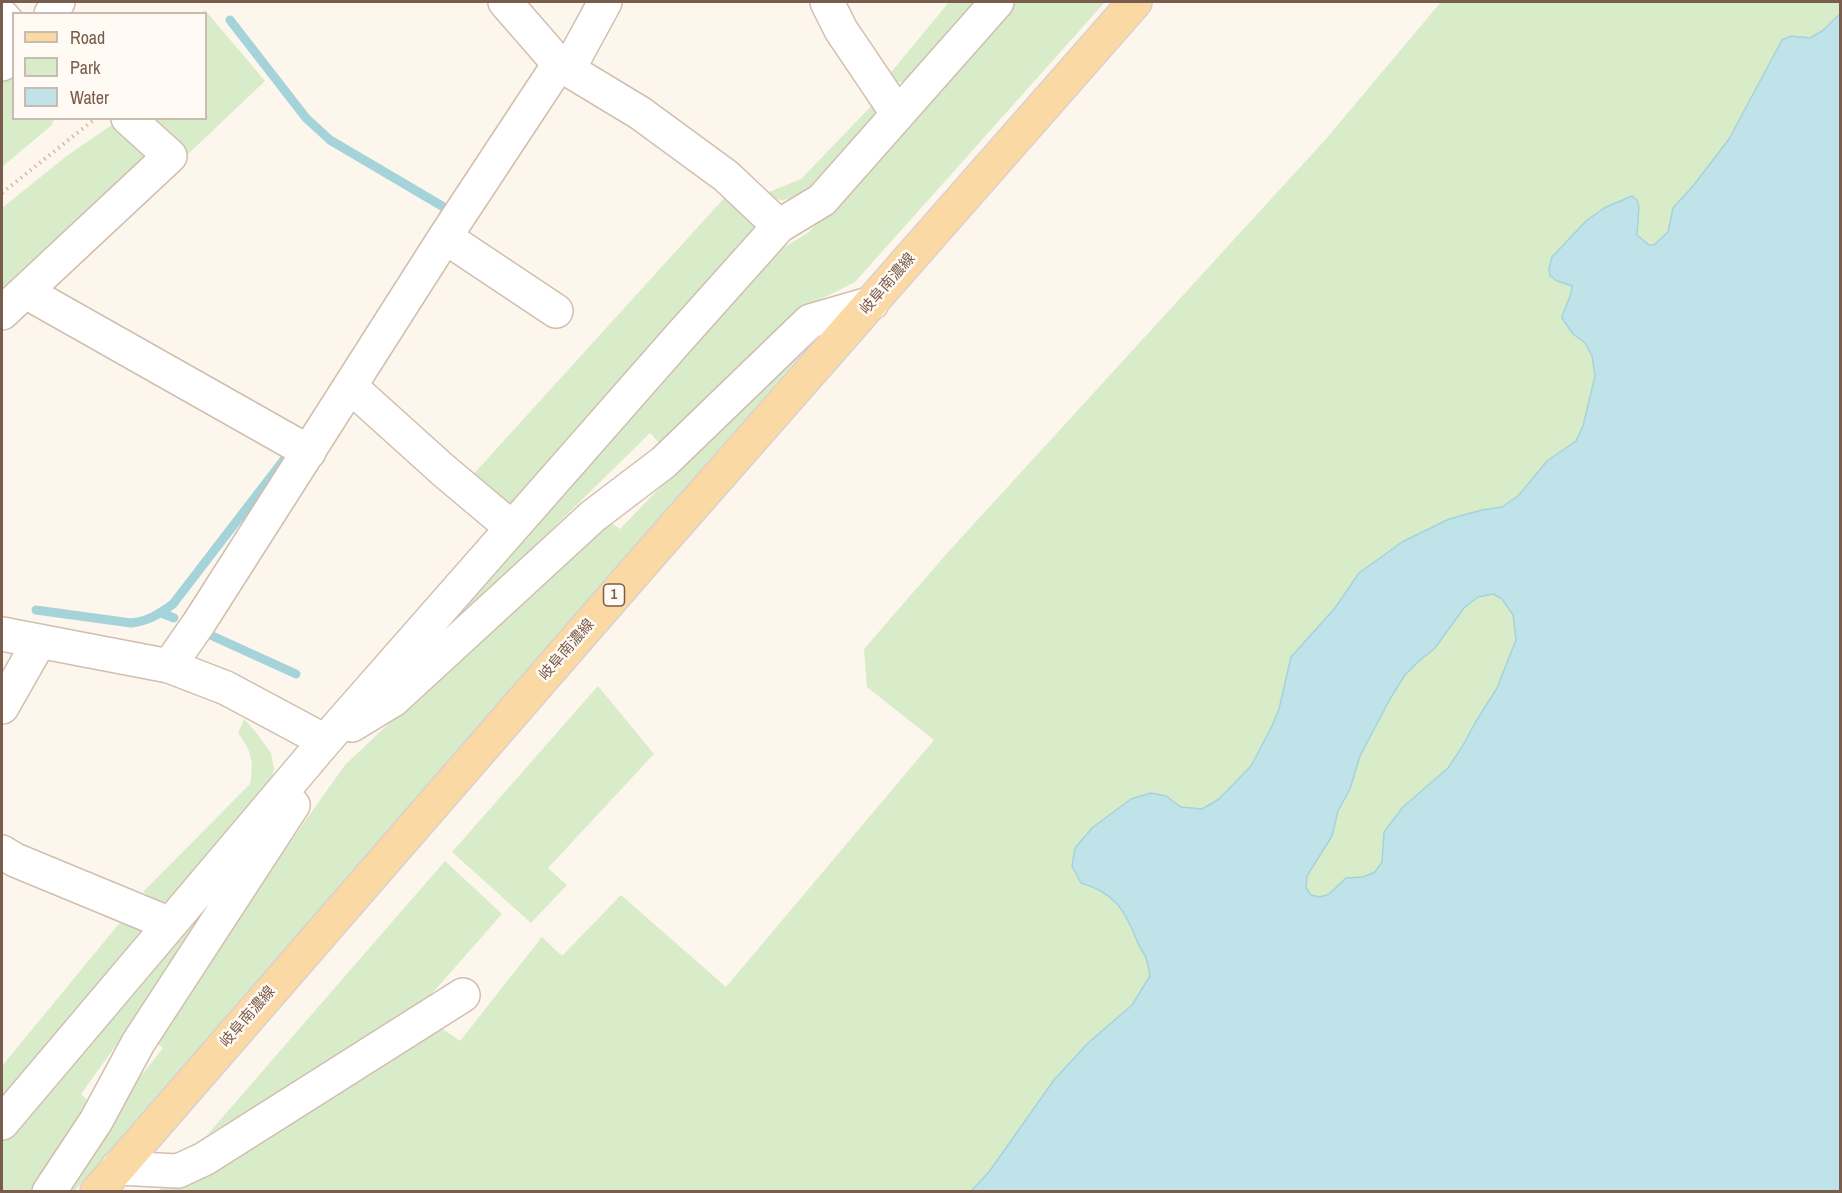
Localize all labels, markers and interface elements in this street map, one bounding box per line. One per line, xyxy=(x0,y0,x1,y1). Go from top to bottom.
legend xyxy=(12,12,207,120)
text: Road xyxy=(70,25,105,50)
text: Park xyxy=(70,55,100,80)
text: Water xyxy=(70,85,109,110)
street label: 岐阜南濃線 xyxy=(857,250,919,318)
road number: 1 xyxy=(604,584,624,606)
street label: 岐阜南濃線 xyxy=(536,616,598,684)
street label: 岐阜南濃線 xyxy=(217,983,279,1051)

